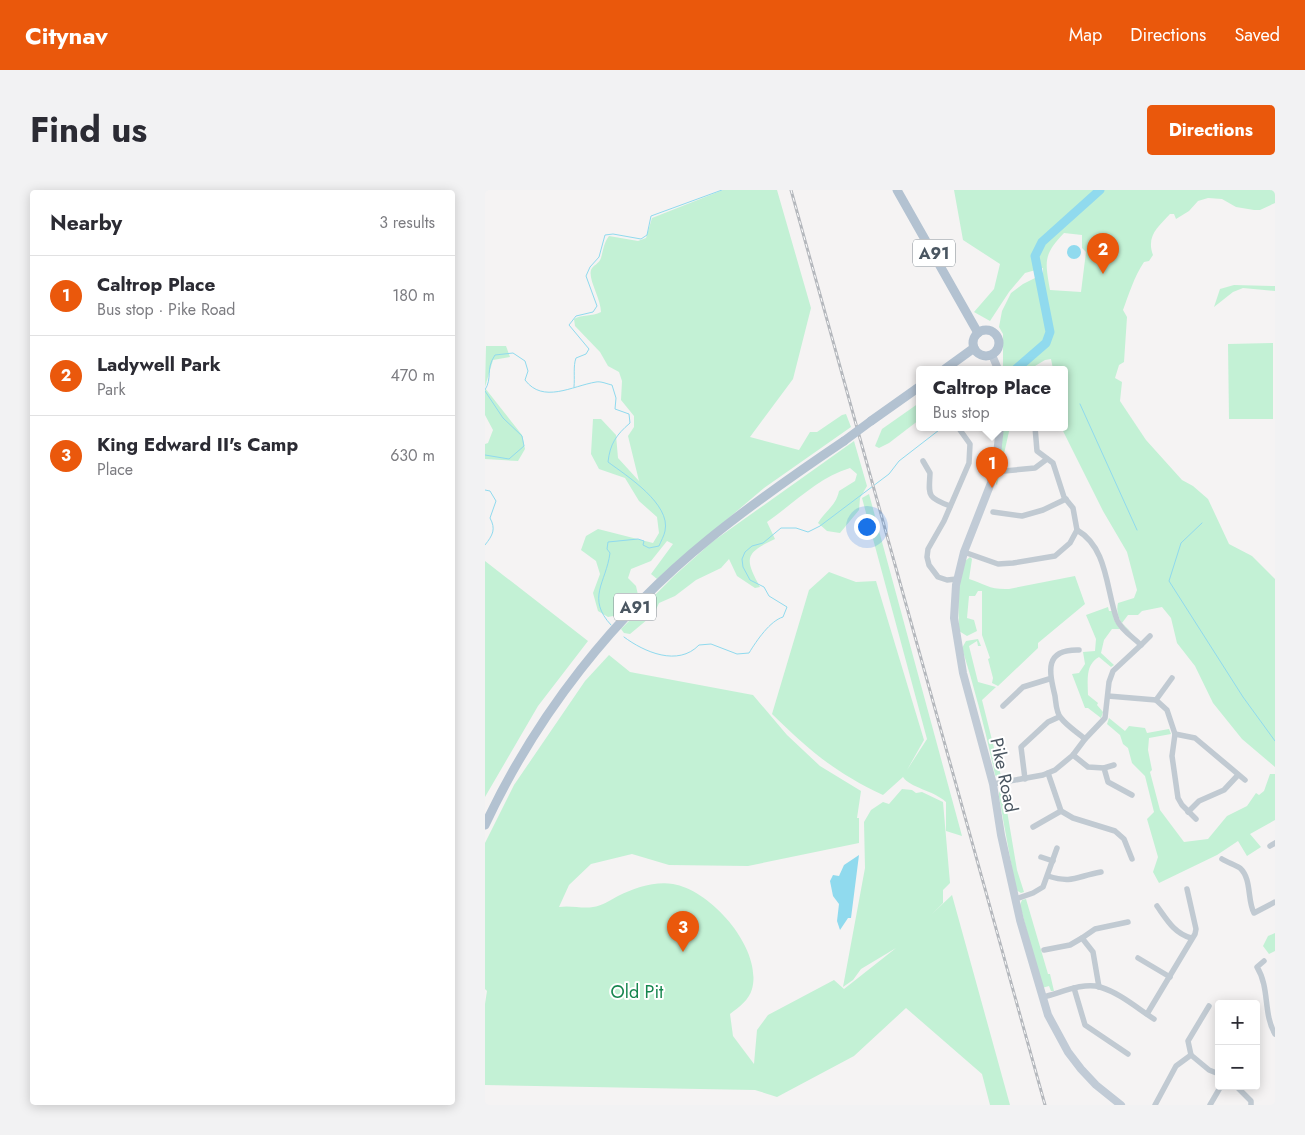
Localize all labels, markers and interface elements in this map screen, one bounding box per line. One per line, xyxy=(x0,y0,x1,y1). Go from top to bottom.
text: Citynav xyxy=(25,18,108,53)
text: Map xyxy=(1069,22,1102,48)
text: Directions xyxy=(1130,22,1206,48)
text: Saved xyxy=(1234,22,1280,48)
text: Find us xyxy=(30,105,147,155)
button: Directions xyxy=(1147,105,1275,155)
text: Nearby xyxy=(50,208,122,238)
text: 3 results xyxy=(379,211,435,234)
pin: 2 xyxy=(1087,233,1119,274)
road number: A91 xyxy=(913,239,955,266)
text: Caltrop Place xyxy=(97,271,215,298)
text: 1 xyxy=(62,284,70,307)
text: 180 m xyxy=(392,284,435,307)
text: Bus stop · Pike Road xyxy=(97,298,235,321)
text: Ladywell Park xyxy=(97,351,221,378)
text: 2 xyxy=(61,364,71,387)
text: 470 m xyxy=(390,364,435,387)
popup xyxy=(916,366,1068,431)
text: Caltrop Place xyxy=(933,374,1051,401)
text: Park xyxy=(97,378,126,401)
text: Bus stop xyxy=(933,401,990,424)
text: King Edward II's Camp xyxy=(97,431,298,458)
text: 3 xyxy=(61,444,71,467)
text: 630 m xyxy=(390,444,435,467)
pin: 1 xyxy=(976,447,1008,488)
text: Place xyxy=(97,458,133,481)
your location xyxy=(854,514,880,540)
road number: A91 xyxy=(614,594,656,621)
street label: Pike Road xyxy=(983,735,1025,815)
pin: 3 xyxy=(667,911,699,952)
park label: Old Pit xyxy=(611,979,664,1005)
map controls xyxy=(1215,1000,1260,1090)
button: + xyxy=(1215,1000,1260,1045)
button: − xyxy=(1215,1045,1260,1090)

